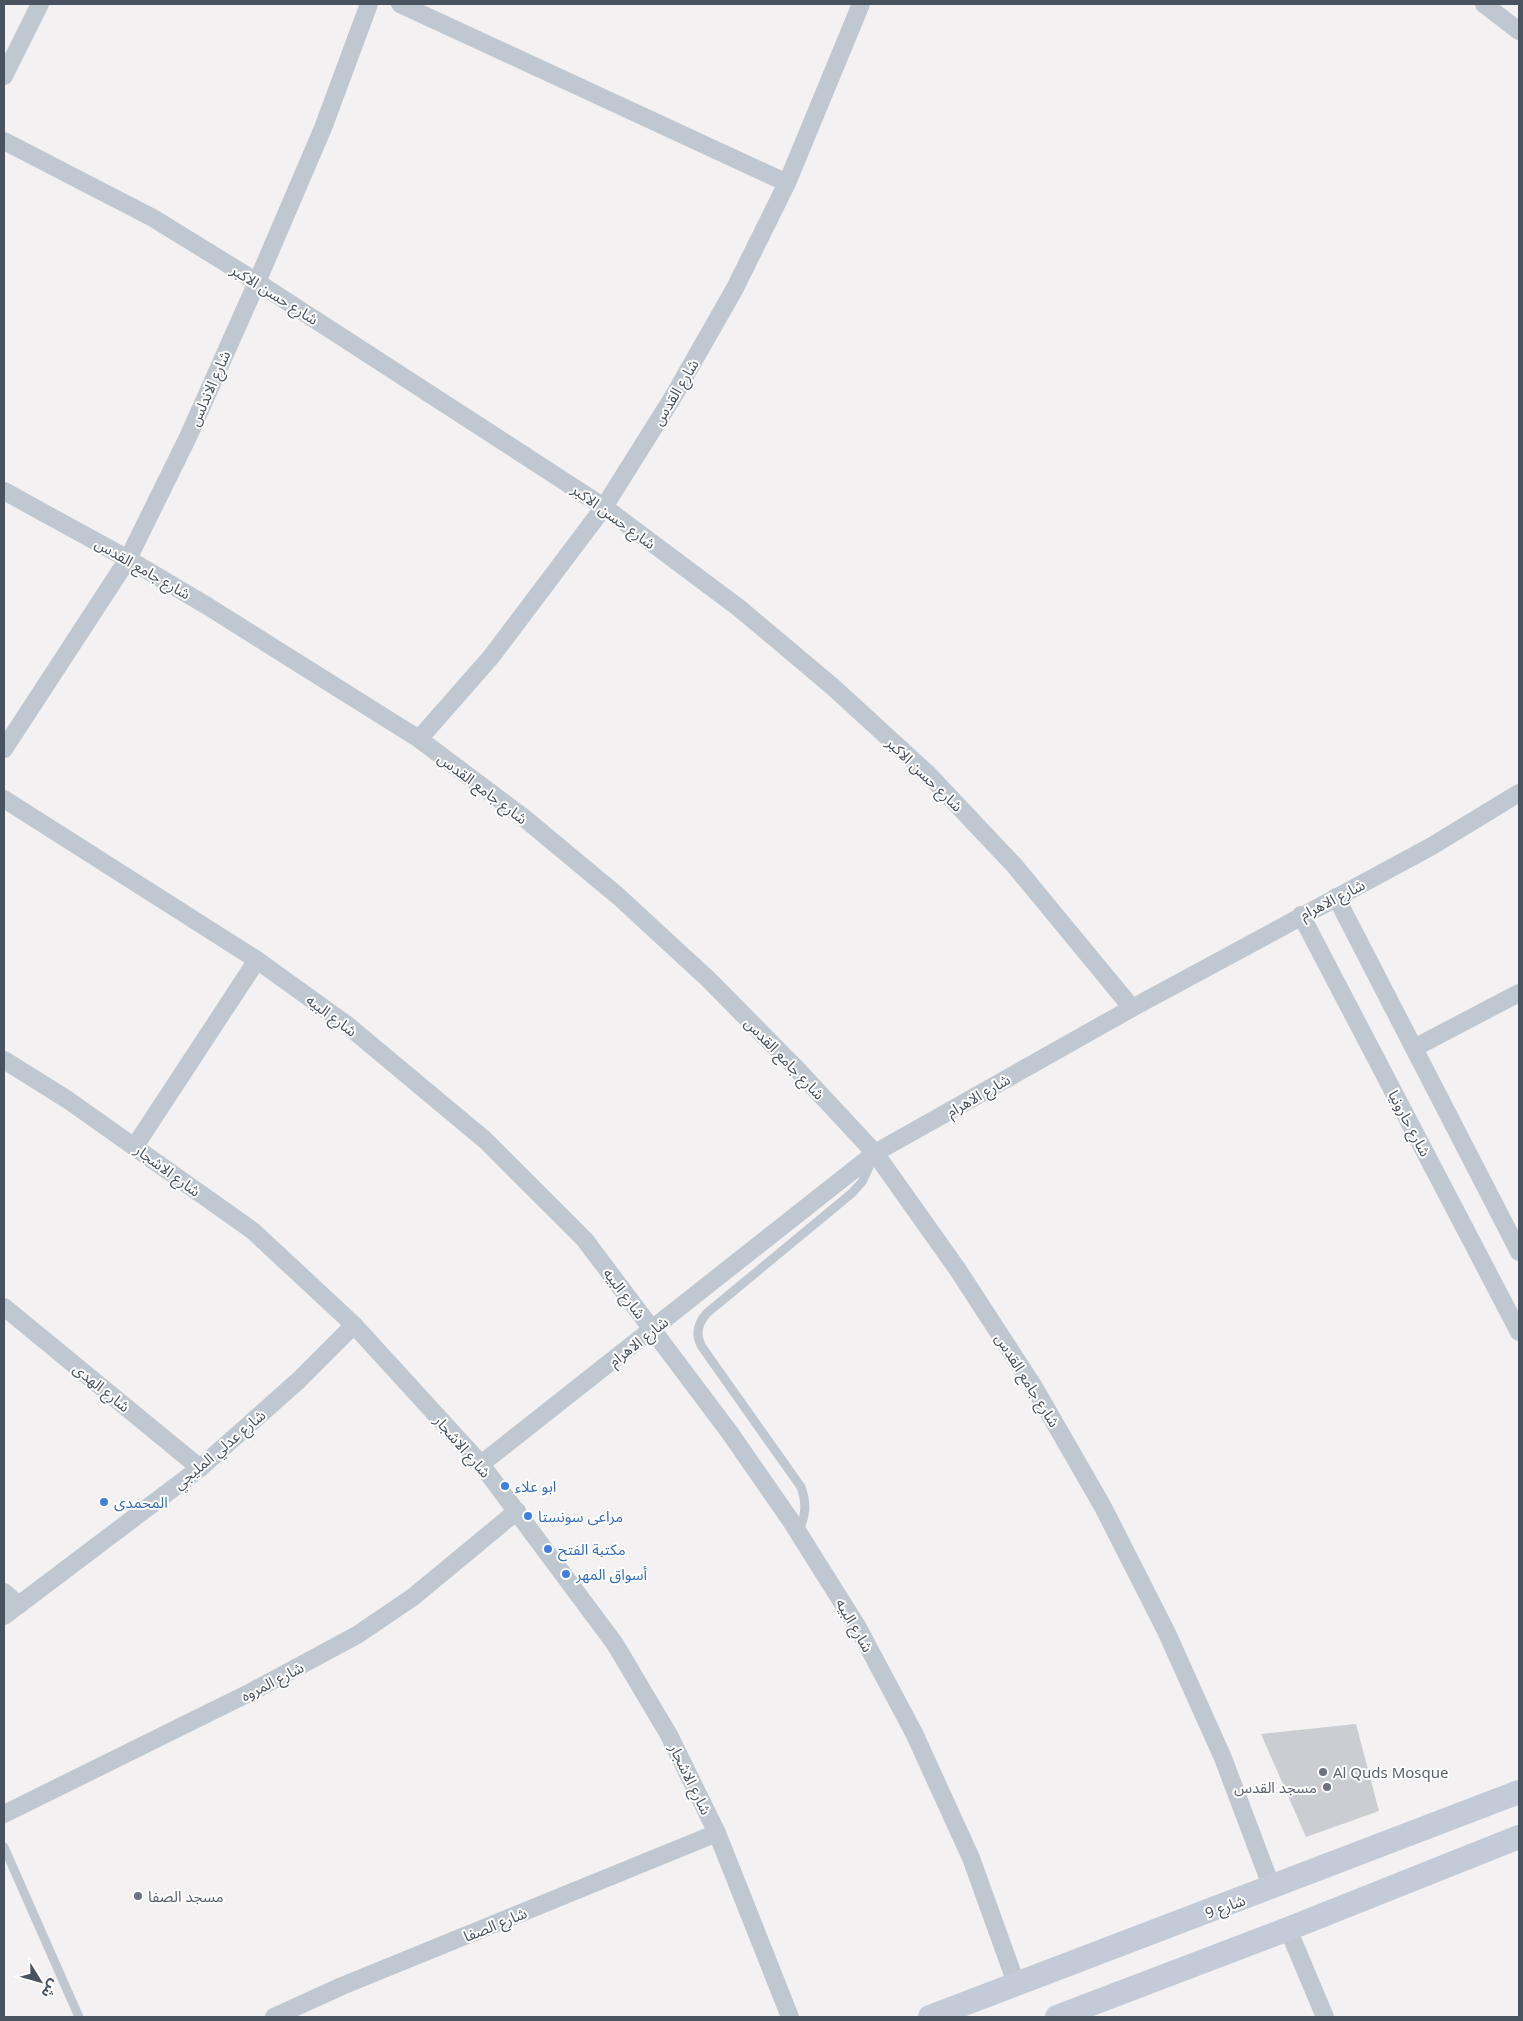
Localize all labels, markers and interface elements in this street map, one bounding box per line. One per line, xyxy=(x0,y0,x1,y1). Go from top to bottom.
street label: شارع حسن الاكبر xyxy=(225,259,323,331)
street label: شارع الاندلس xyxy=(184,347,237,430)
street label: شارع القدس xyxy=(647,355,705,430)
street label: شارع حسن الاكبر xyxy=(565,478,660,556)
street label: شارع جامع القدس xyxy=(90,533,195,606)
street label: شارع حسن الاكبر xyxy=(880,732,968,818)
street label: شارع جامع القدس xyxy=(432,748,532,831)
street label: شارع الاهرام xyxy=(1296,874,1369,927)
street label: شارع البيه xyxy=(301,989,362,1043)
street label: شارع جامع القدس xyxy=(738,1013,830,1106)
street label: شارع الاهرام xyxy=(942,1069,1015,1124)
street label: شارع حارونيا xyxy=(1381,1086,1436,1161)
street label: شارع الاشجار xyxy=(129,1139,205,1203)
street label: شارع البيه xyxy=(597,1264,651,1324)
street label: شارع الاهرام xyxy=(604,1311,674,1373)
street label: شارع جامع القدس xyxy=(989,1329,1065,1432)
street label: شارع الهدى xyxy=(68,1358,135,1419)
street label: شارع عدلي المليجي xyxy=(169,1404,271,1496)
street label: شارع الاشجار xyxy=(427,1410,496,1484)
place label: ابو علاء xyxy=(515,1476,556,1496)
marker: ابو علاء xyxy=(499,1480,511,1492)
place label: المحمدى xyxy=(114,1492,168,1512)
marker: المحمدى xyxy=(98,1496,110,1508)
place label: مراعى سونستا xyxy=(538,1506,623,1526)
marker: مراعى سونستا xyxy=(522,1510,534,1522)
place label: مكتبة الفتح xyxy=(558,1539,626,1562)
marker: مكتبة الفتح xyxy=(542,1543,554,1555)
place label: أسواق المهر xyxy=(575,1564,647,1584)
marker: أسواق المهر xyxy=(560,1568,572,1580)
street label: شارع البيه xyxy=(829,1595,878,1657)
street label: شارع المروه xyxy=(237,1657,308,1708)
street label: شارع الاشجار xyxy=(662,1739,717,1819)
place label: Al Quds Mosque xyxy=(1333,1762,1448,1782)
marker: Al Quds Mosque xyxy=(1317,1766,1329,1778)
place label: مسجد القدس xyxy=(1234,1777,1317,1797)
marker: مسجد القدس xyxy=(1321,1781,1333,1793)
place label: مسجد الصفا xyxy=(148,1886,224,1906)
street label: شارع 9 xyxy=(1202,1889,1249,1925)
marker: مسجد الصفا xyxy=(132,1890,144,1902)
street label: شارع الصفا xyxy=(460,1902,531,1949)
north arrow xyxy=(15,1956,65,2006)
text: ش xyxy=(37,1976,64,2003)

